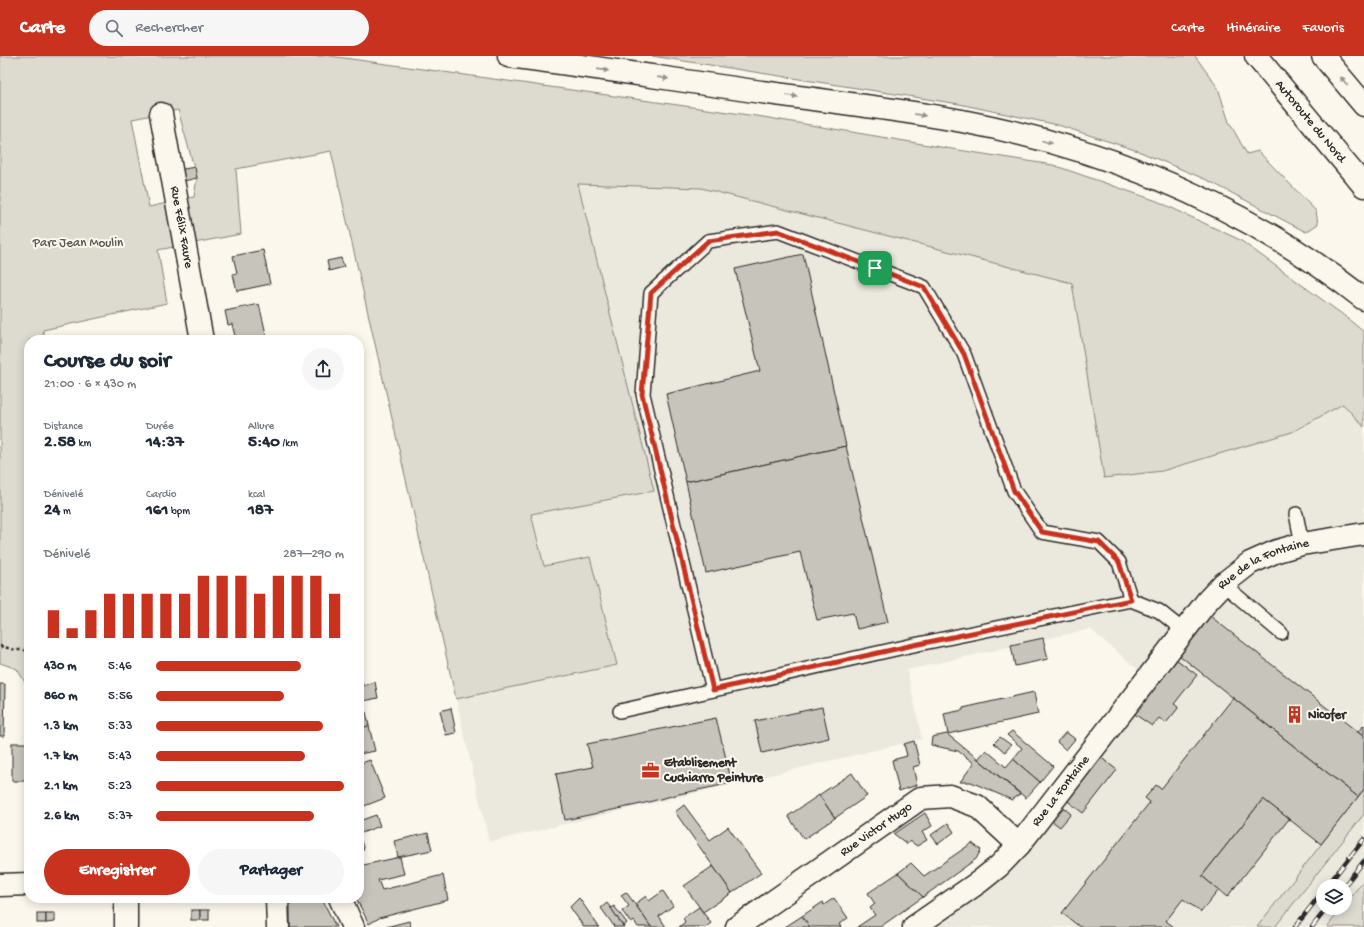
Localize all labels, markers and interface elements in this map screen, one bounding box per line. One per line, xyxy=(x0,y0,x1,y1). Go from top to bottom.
search box xyxy=(89,10,369,46)
text: Carte xyxy=(20,17,65,40)
icon: search xyxy=(103,17,125,39)
text: Rechercher xyxy=(135,19,203,37)
text: Carte xyxy=(1171,20,1205,37)
text: Itinéraire xyxy=(1227,20,1280,37)
text: Favoris xyxy=(1302,20,1344,37)
one-way arrow xyxy=(596,67,609,73)
one-way arrow xyxy=(657,75,669,81)
one-way arrow xyxy=(1339,75,1348,86)
street label: Autoroute du Nord xyxy=(1272,77,1350,167)
one-way arrow xyxy=(786,93,798,99)
one-way arrow xyxy=(914,112,926,118)
one-way arrow xyxy=(1041,139,1054,145)
street label: Rue Félix Faure xyxy=(167,185,196,270)
park label: Parc Jean Moulin xyxy=(32,236,124,251)
pin xyxy=(858,251,892,285)
icon: arrive xyxy=(864,257,886,279)
button: share xyxy=(302,348,344,390)
text: Course du soir xyxy=(44,349,171,375)
text: 21:00 · 6 × 430 m xyxy=(44,377,136,392)
text: Distance xyxy=(44,421,83,433)
text: Durée xyxy=(146,421,174,433)
text: Allure xyxy=(248,421,274,433)
text: 2.58 xyxy=(44,433,76,453)
text: 14:37 xyxy=(146,433,184,453)
text: 5:40 xyxy=(248,433,280,453)
text: km xyxy=(76,438,91,450)
text: /km xyxy=(280,438,298,450)
text: Dénivelé xyxy=(44,489,83,501)
text: Cardio xyxy=(146,489,177,501)
text: kcal xyxy=(248,489,265,501)
text: 24 xyxy=(44,501,60,521)
text: 161 xyxy=(146,501,168,521)
text: 187 xyxy=(248,501,273,521)
text: m xyxy=(60,506,71,518)
text: bpm xyxy=(168,506,190,518)
street label: Rue de la Fontaine xyxy=(1214,535,1310,593)
text: Dénivelé xyxy=(44,547,90,562)
text: 287–290 m xyxy=(283,547,344,562)
text: 430 m xyxy=(44,659,77,674)
text: 5:46 xyxy=(108,659,132,674)
text: 860 m xyxy=(44,689,77,704)
text: 5:56 xyxy=(108,689,132,704)
building icon: Nicofer xyxy=(1285,705,1305,725)
place label: Nicofer xyxy=(1308,707,1347,723)
text: 1.3 km xyxy=(44,719,78,734)
text: 5:33 xyxy=(108,719,132,734)
text: 1.7 km xyxy=(44,749,78,764)
text: 5:43 xyxy=(108,749,132,764)
street label: Rue La Fontaine xyxy=(1029,752,1093,829)
place label: Etablisement Cuchiarro Peinture xyxy=(663,756,764,786)
office icon: Etablisement Cuchiarro Peinture xyxy=(641,760,661,780)
text: 2.1 km xyxy=(44,779,78,794)
text: 5:23 xyxy=(108,779,132,794)
street label: Rue Victor Hugo xyxy=(837,799,915,860)
text: 2.6 km xyxy=(44,809,79,824)
text: 5:37 xyxy=(108,809,132,824)
button: Enregistrer xyxy=(44,849,190,895)
button: Partager xyxy=(198,849,344,895)
map controls xyxy=(1316,879,1352,915)
button: layers xyxy=(1316,879,1352,915)

